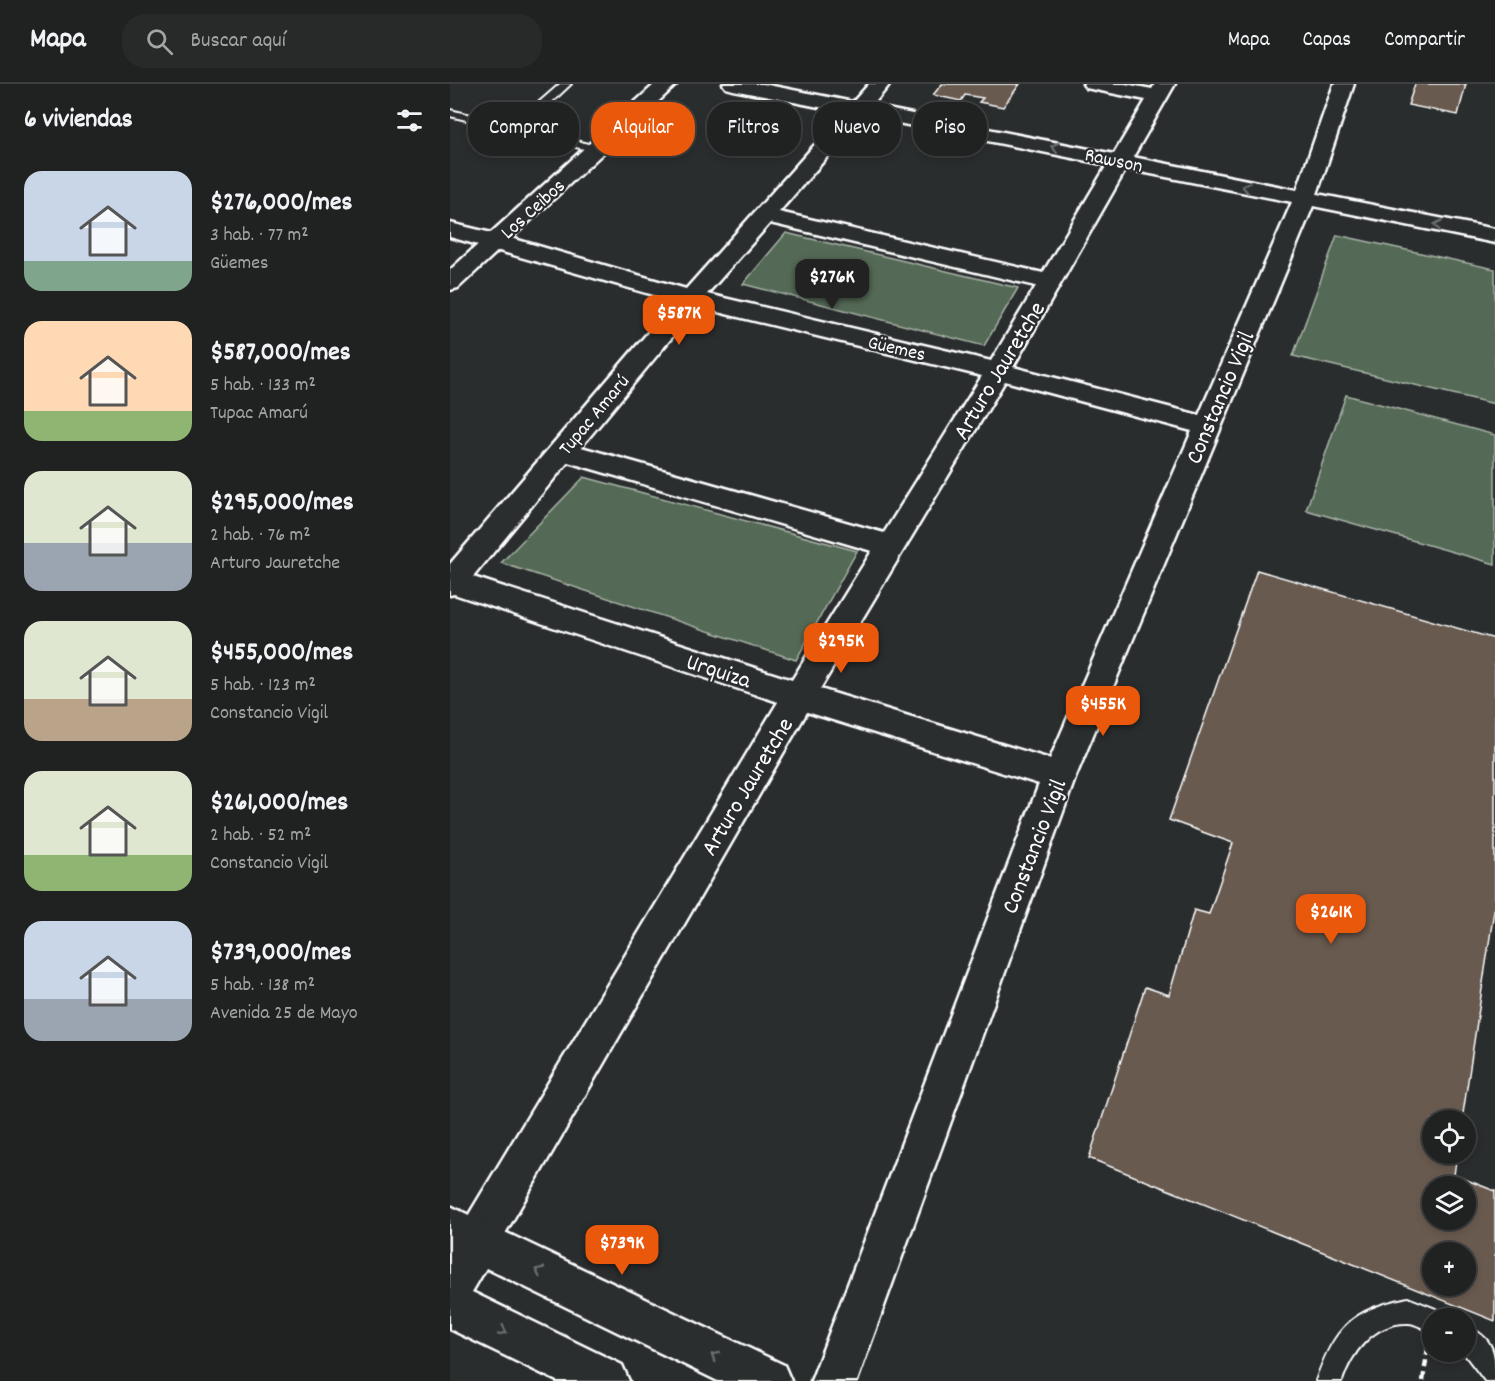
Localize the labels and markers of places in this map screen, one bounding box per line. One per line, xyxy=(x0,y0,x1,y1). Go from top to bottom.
pin: $276K xyxy=(790,259,874,310)
pin: $587K xyxy=(637,295,721,346)
pin: $295K xyxy=(799,623,883,674)
pin: $455K xyxy=(1061,686,1145,737)
pin: $261K xyxy=(1289,894,1373,945)
pin: $739K xyxy=(580,1225,664,1276)

